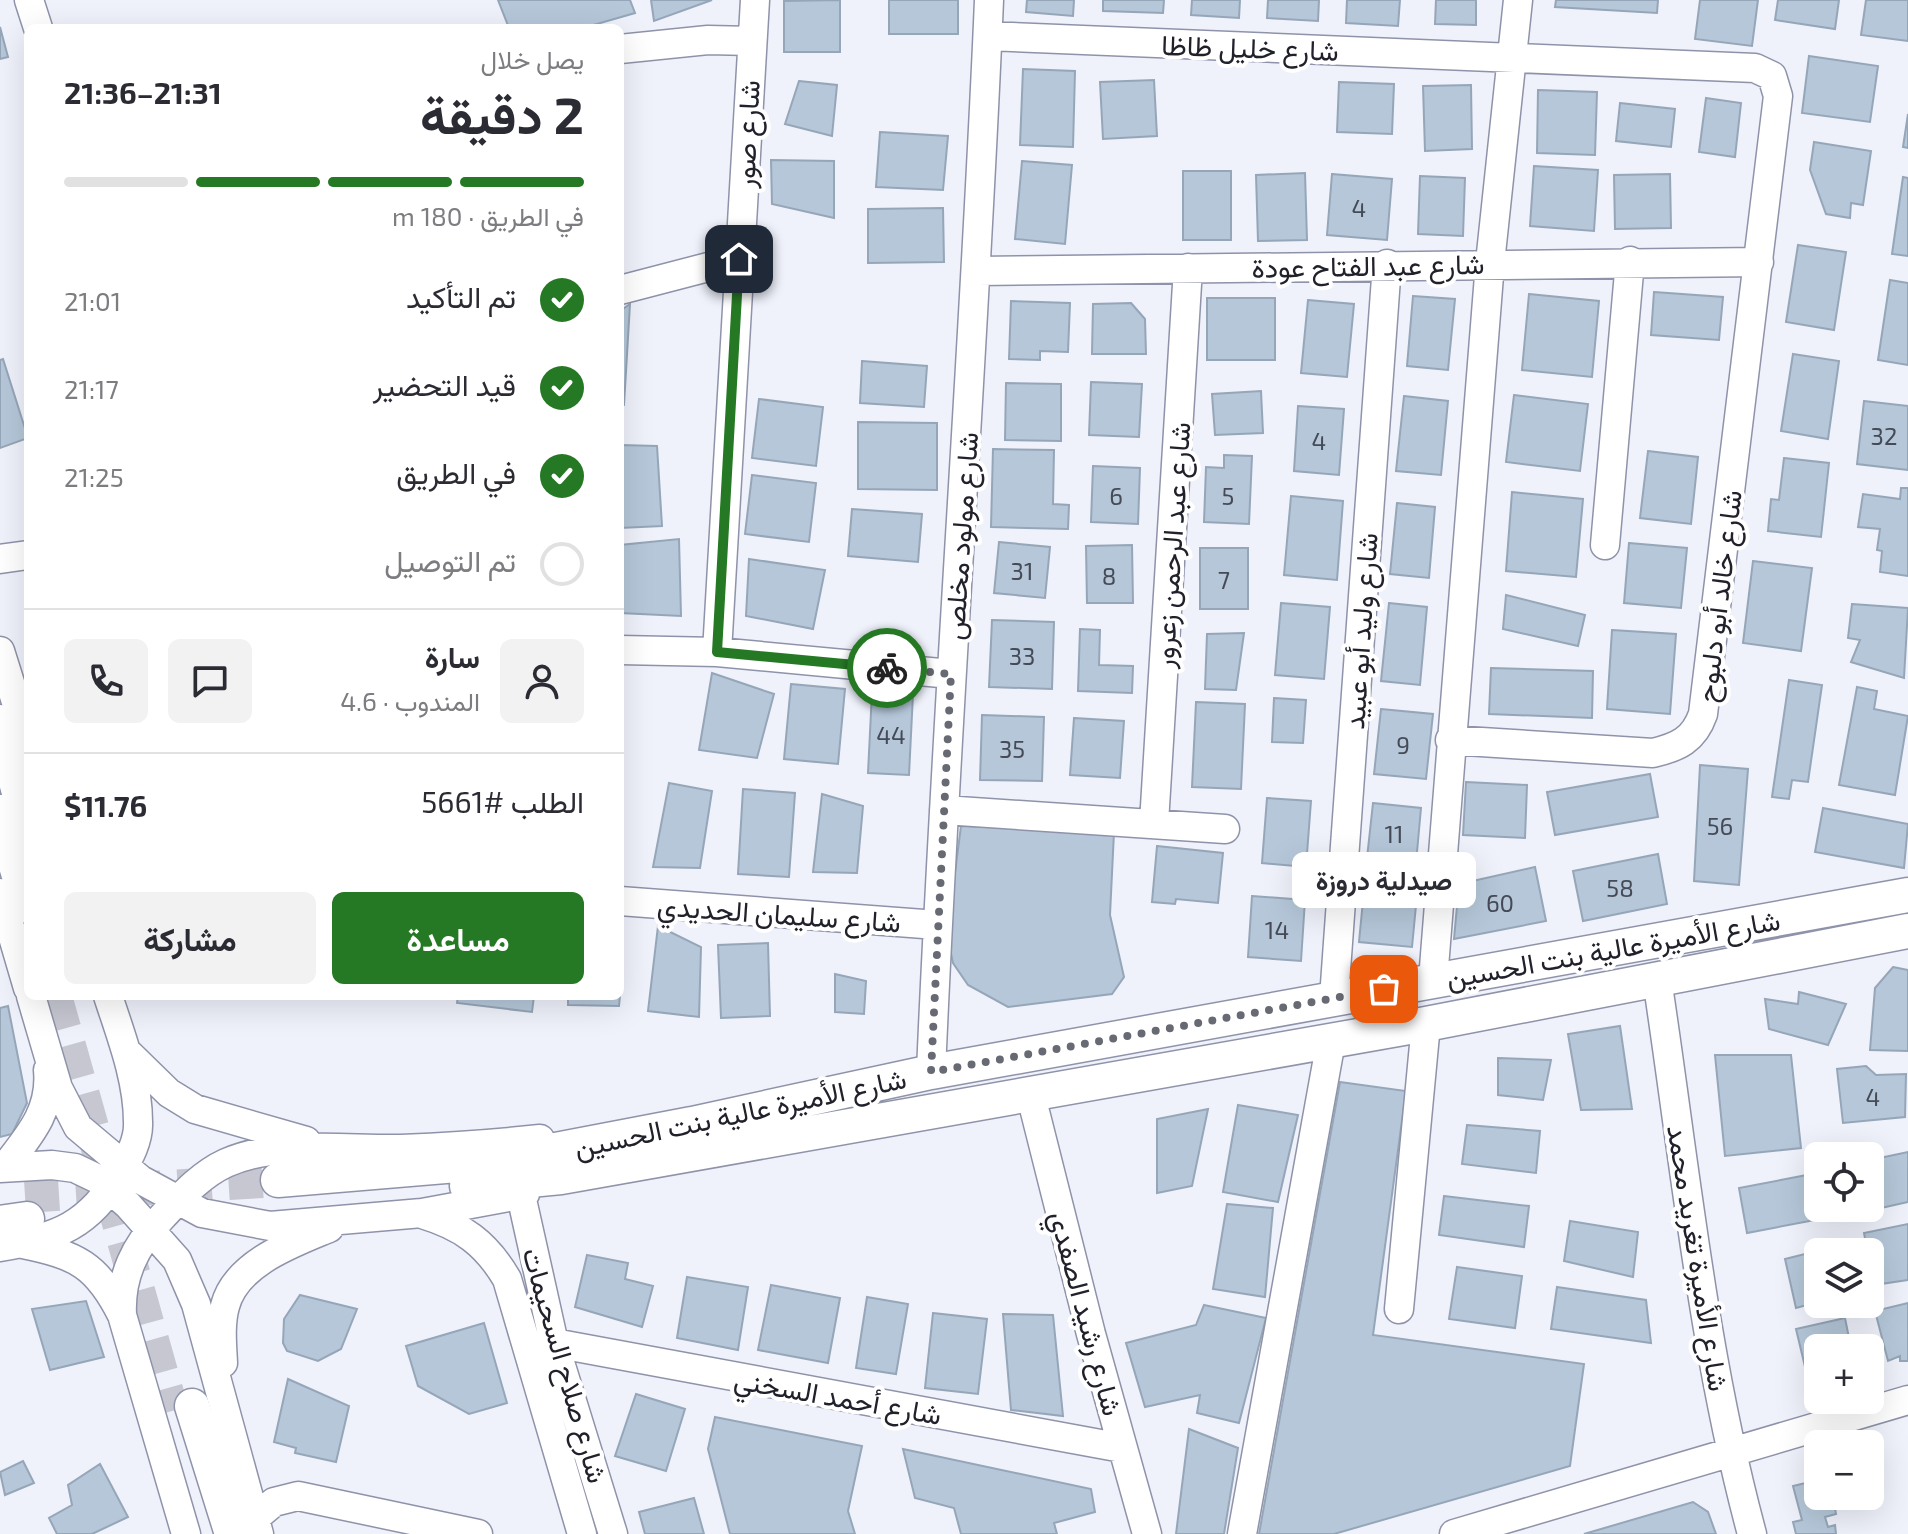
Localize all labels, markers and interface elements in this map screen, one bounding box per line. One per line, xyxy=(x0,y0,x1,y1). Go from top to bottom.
street label: شارع خليل ظاظا xyxy=(1161,27,1339,70)
text: يصل خلال xyxy=(481,43,584,74)
text: 21:31–21:36 xyxy=(64,74,222,110)
street label: شارع صور xyxy=(726,79,769,190)
text: 2 دقيقة xyxy=(420,82,584,144)
house number: 4 xyxy=(1352,193,1366,222)
text: في الطريق · 180 m xyxy=(392,200,584,231)
pin xyxy=(705,225,773,293)
icon: home xyxy=(717,237,761,281)
street label: شارع عبد الفتاح عودة xyxy=(1251,246,1485,287)
text: تم التأكيد xyxy=(406,278,516,314)
icon: check xyxy=(540,278,584,322)
text: 21:01 xyxy=(64,285,121,316)
text: قيد التحضير xyxy=(373,366,516,402)
icon: check xyxy=(540,366,584,410)
text: 21:17 xyxy=(64,373,119,404)
street label: شارع عبد الرحمن زعرور xyxy=(1145,421,1200,671)
house number: 32 xyxy=(1871,421,1897,450)
house number: 4 xyxy=(1312,426,1326,455)
street label: شارع مولود مخلص xyxy=(936,431,987,641)
text: في الطريق xyxy=(396,454,516,490)
icon: check xyxy=(540,454,584,498)
text: 21:25 xyxy=(64,461,124,492)
house number: 6 xyxy=(1109,481,1123,510)
house number: 5 xyxy=(1222,481,1234,510)
street label: شارع خالد أبو دلبوح xyxy=(1688,488,1751,704)
street label: شارع وليد أبو عبيد xyxy=(1336,531,1387,731)
text: تم التوصيل xyxy=(384,542,516,578)
house number: 31 xyxy=(1011,556,1033,585)
house number: 8 xyxy=(1102,561,1116,590)
house number: 7 xyxy=(1218,565,1230,594)
courier xyxy=(847,628,927,708)
text: سارة xyxy=(425,638,480,674)
button: phone xyxy=(64,639,148,723)
button: chat xyxy=(168,639,252,723)
button: person xyxy=(500,639,584,723)
house number: 33 xyxy=(1009,641,1035,670)
icon: bike xyxy=(865,646,909,690)
text: المندوب · 4.6 xyxy=(340,685,480,716)
house number: 44 xyxy=(876,720,906,749)
house number: 9 xyxy=(1396,730,1410,759)
house number: 35 xyxy=(999,734,1025,763)
text: الطلب #5661 xyxy=(421,783,584,819)
text: $11.76 xyxy=(64,787,147,823)
house number: 56 xyxy=(1707,811,1733,840)
house number: 11 xyxy=(1384,819,1404,848)
callout: صيدلية دروزة xyxy=(1292,853,1476,909)
text: صيدلية دروزة xyxy=(1316,864,1452,895)
house number: 58 xyxy=(1606,873,1634,902)
street label: شارع سليمان الحديدي xyxy=(656,888,902,945)
house number: 60 xyxy=(1486,888,1514,917)
button: مشاركة xyxy=(64,892,316,984)
button: مساعدة xyxy=(332,892,584,984)
street label: شارع الأميرة عالية بنت الحسين xyxy=(1443,902,1783,997)
house number: 14 xyxy=(1265,915,1289,944)
pin xyxy=(1350,955,1418,1023)
icon: bag xyxy=(1362,967,1406,1011)
street label: شارع الأميرة عالية بنت الحسين xyxy=(571,1060,910,1167)
house number: 4 xyxy=(1866,1082,1880,1111)
street label: شارع الأميرة تغريد محمد xyxy=(1658,1122,1737,1394)
map controls xyxy=(1804,1142,1884,1510)
button: locate xyxy=(1804,1142,1884,1222)
street label: شارع رشيد الصفدي xyxy=(1037,1207,1131,1421)
button: layers xyxy=(1804,1238,1884,1318)
street label: شارع صلاح السحيمات xyxy=(513,1243,616,1487)
button: + xyxy=(1804,1334,1884,1414)
street label: شارع أحمد السخني xyxy=(730,1361,944,1438)
button: − xyxy=(1804,1430,1884,1510)

